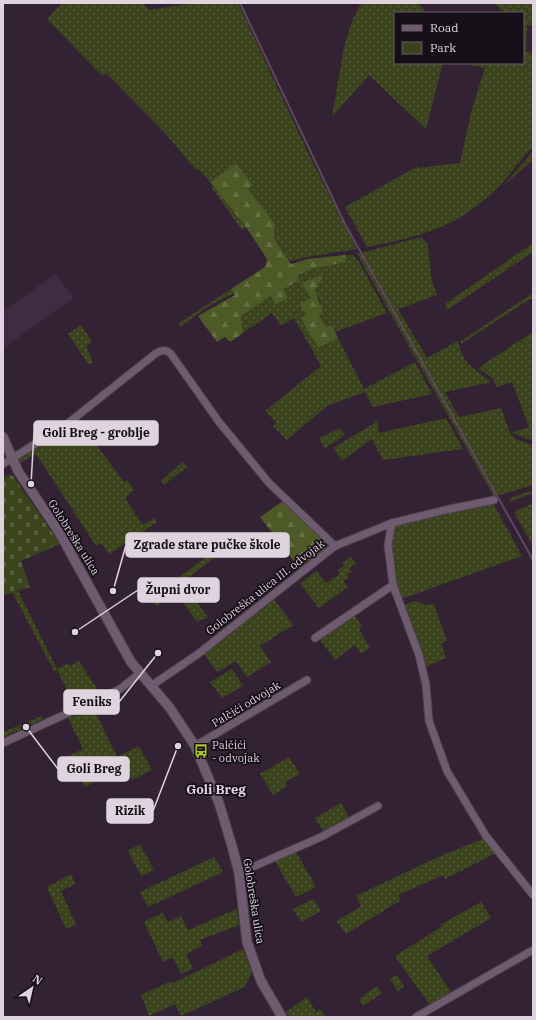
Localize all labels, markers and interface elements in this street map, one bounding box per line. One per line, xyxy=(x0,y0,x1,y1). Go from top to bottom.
legend xyxy=(394,12,524,64)
text: Road xyxy=(430,20,459,35)
text: Park xyxy=(430,40,456,55)
callout: Goli Breg - groblje xyxy=(34,421,158,445)
text: Goli Breg - groblje xyxy=(42,425,150,440)
street label: Golobreška ulica xyxy=(45,497,103,577)
callout: Zgrade stare pučke škole xyxy=(126,533,289,557)
street label: Golobreška ulica III. odvojak xyxy=(203,536,328,638)
text: Zgrade stare pučke škole xyxy=(133,537,281,552)
callout: Župni dvor xyxy=(138,578,219,602)
text: Župni dvor xyxy=(146,581,211,597)
street label: Palčići odvojak xyxy=(209,678,283,730)
callout: Feniks xyxy=(64,690,119,714)
text: Feniks xyxy=(72,694,112,709)
place label: Palčići - odvojak xyxy=(212,738,260,765)
bus stop icon: Palčići - odvojak xyxy=(193,743,209,759)
callout: Goli Breg xyxy=(58,757,129,781)
text: Goli Breg xyxy=(66,761,122,776)
district label: Goli Breg xyxy=(186,781,246,798)
callout: Rizik xyxy=(107,799,153,823)
text: Rizik xyxy=(115,803,146,818)
street label: Golobreška ulica xyxy=(240,857,268,945)
north arrow xyxy=(12,968,52,1008)
text: N xyxy=(30,971,45,988)

